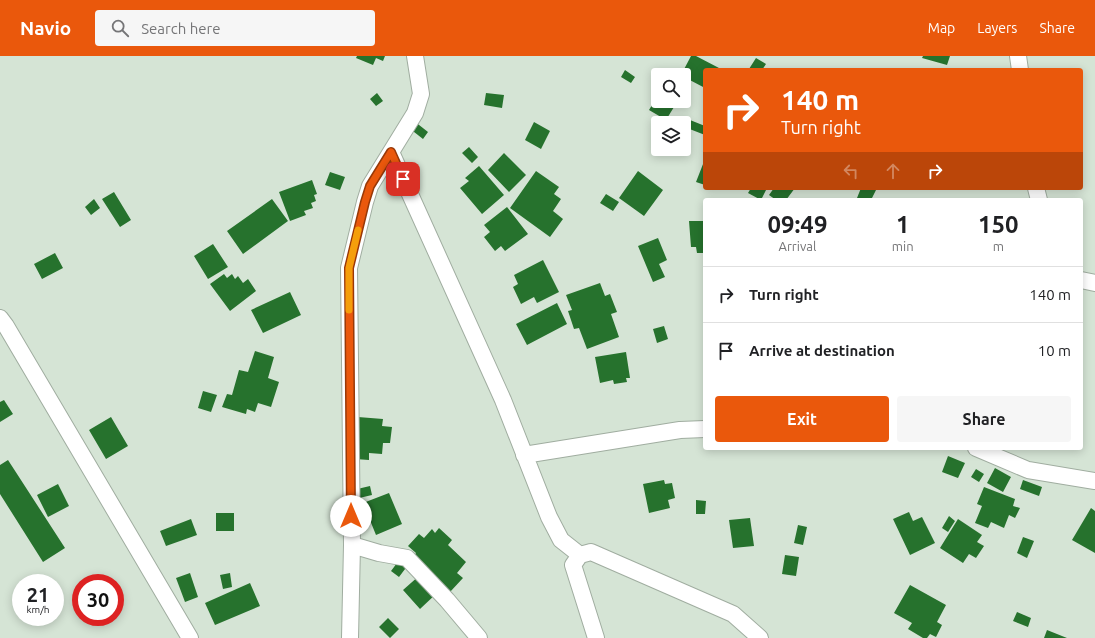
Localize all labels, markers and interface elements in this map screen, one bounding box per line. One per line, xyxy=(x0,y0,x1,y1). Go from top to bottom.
search box xyxy=(95,10,375,46)
text: Navio xyxy=(20,17,71,39)
icon: search xyxy=(109,17,131,39)
text: Search here xyxy=(141,20,220,37)
text: Map xyxy=(928,20,955,36)
text: Layers xyxy=(977,20,1017,36)
text: Share xyxy=(1039,20,1075,36)
map controls xyxy=(651,68,691,156)
button: search xyxy=(651,68,691,108)
icon: right xyxy=(715,84,767,136)
text: 140 m xyxy=(781,84,859,115)
button: layers xyxy=(651,116,691,156)
text: Turn right xyxy=(781,117,861,137)
icon: left xyxy=(840,160,862,182)
icon: ahead xyxy=(882,160,904,182)
icon: right xyxy=(924,160,946,182)
pin xyxy=(386,162,420,196)
icon: arrive xyxy=(392,168,414,190)
text: 09:49 xyxy=(767,211,827,238)
text: 1 xyxy=(896,211,909,238)
text: 150 xyxy=(978,211,1019,238)
text: Arrival xyxy=(778,239,816,253)
text: min xyxy=(892,239,914,253)
text: m xyxy=(993,239,1004,253)
icon: right xyxy=(715,284,737,306)
text: Turn right xyxy=(749,286,819,303)
text: 140 m xyxy=(1029,286,1071,303)
icon: arrive xyxy=(715,340,737,362)
text: Arrive at destination xyxy=(749,342,895,359)
text: 10 m xyxy=(1038,342,1071,359)
button: Exit xyxy=(715,396,889,442)
button: Share xyxy=(897,396,1071,442)
position arrow xyxy=(330,495,372,537)
speed limit sign: 30 xyxy=(72,574,124,626)
text: 21 xyxy=(27,583,49,606)
text: km/h xyxy=(26,604,50,615)

